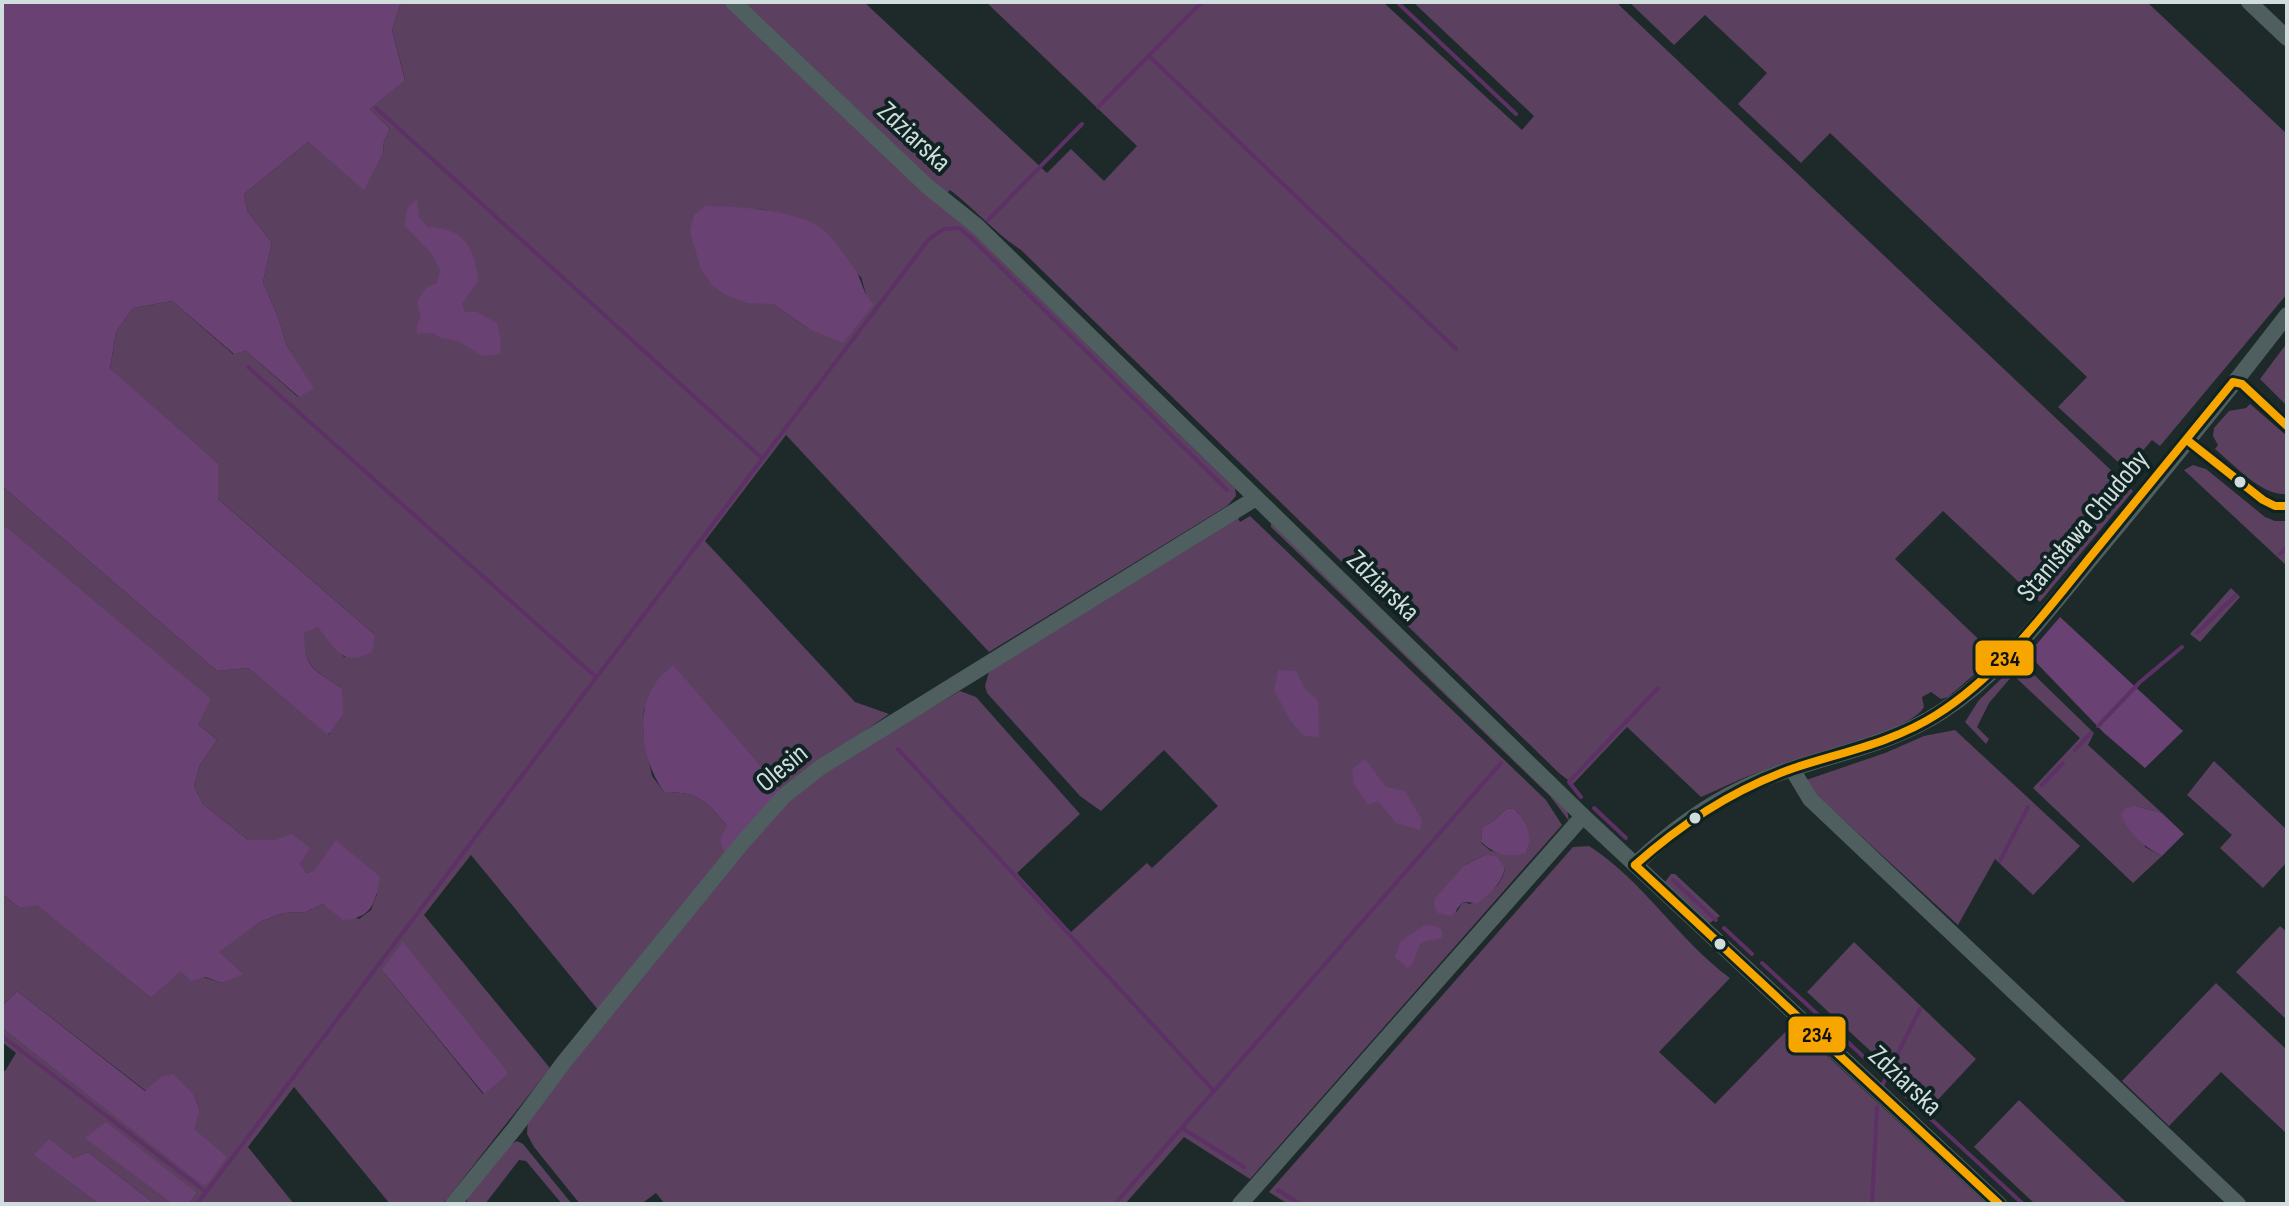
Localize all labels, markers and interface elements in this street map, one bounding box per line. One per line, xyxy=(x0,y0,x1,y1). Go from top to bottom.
street label: Zdziarska xyxy=(871,95,957,179)
street label: Stanisława Chudoby xyxy=(2010,443,2156,608)
unlabelled marker xyxy=(2232,474,2248,490)
street label: Zdziarska xyxy=(1340,544,1426,628)
line badge: 234 xyxy=(1974,639,2035,677)
text: 234 xyxy=(1990,646,2020,673)
street label: Olesin xyxy=(749,737,815,799)
unlabelled marker xyxy=(1687,810,1703,826)
unlabelled marker xyxy=(1712,936,1728,952)
line badge: 234 xyxy=(1787,1015,1847,1054)
text: 234 xyxy=(1802,1022,1832,1049)
street label: Zdziarska xyxy=(1862,1039,1948,1123)

